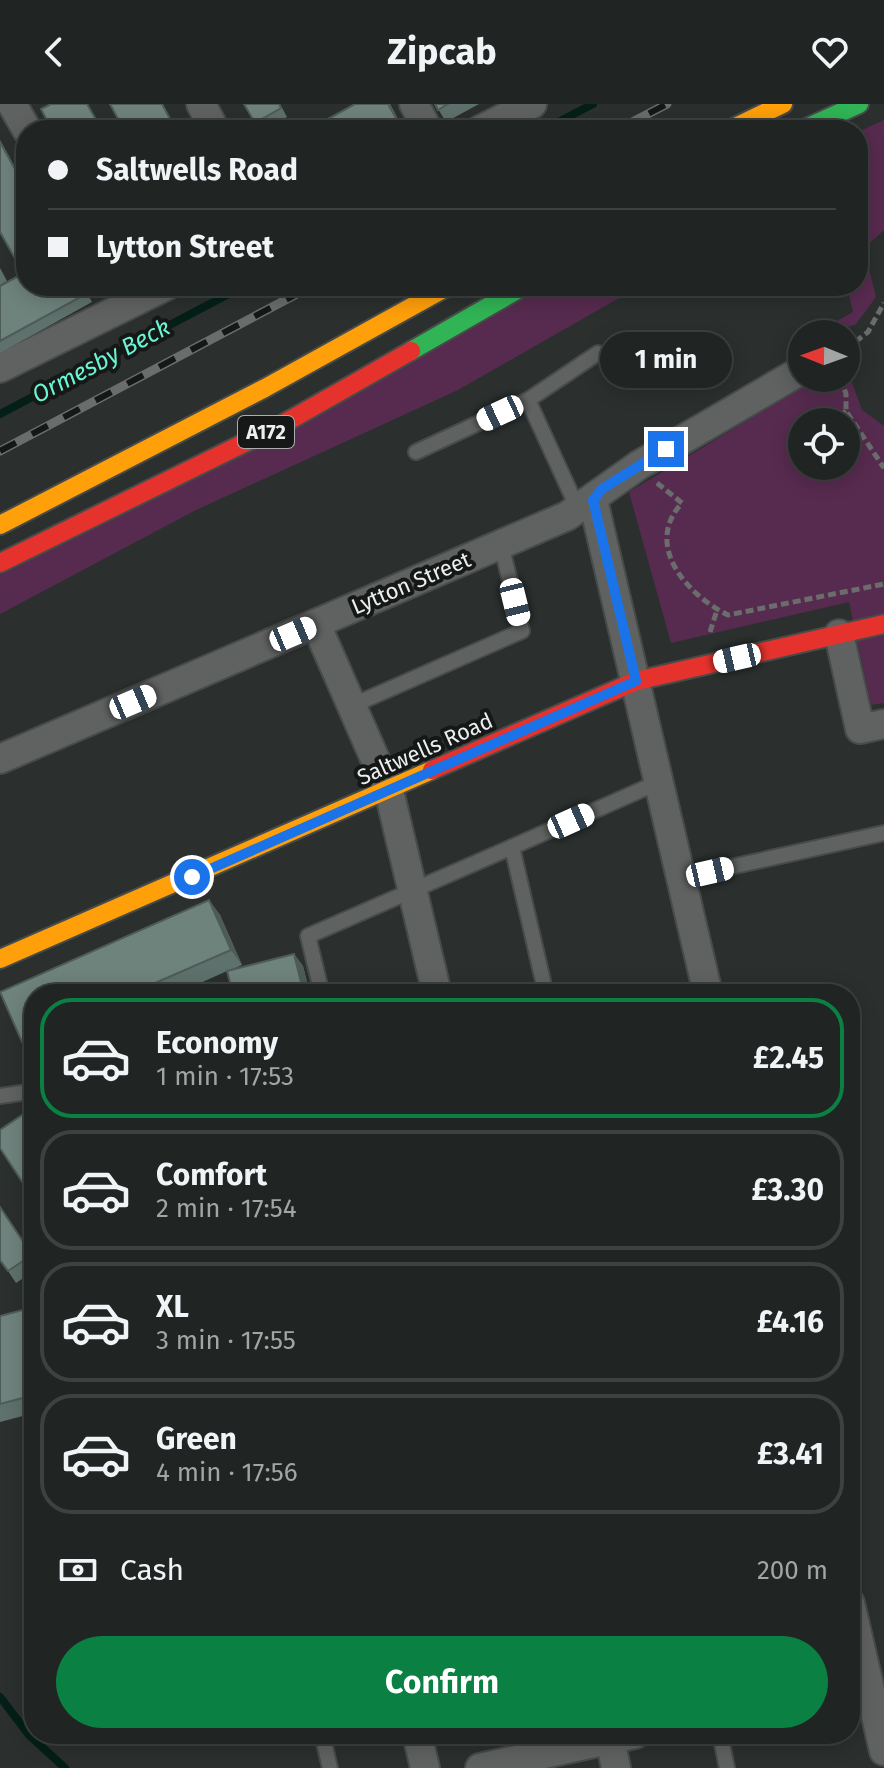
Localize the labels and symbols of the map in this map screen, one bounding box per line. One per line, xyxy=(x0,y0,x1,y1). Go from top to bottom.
water label: Ormesby Beck xyxy=(27,313,175,409)
north arrow xyxy=(788,320,860,392)
callout: 1 min xyxy=(600,333,732,389)
car xyxy=(473,392,527,434)
road number: A172 xyxy=(238,416,294,448)
route end xyxy=(648,431,684,467)
street label: Lytton Street xyxy=(347,546,475,620)
car xyxy=(498,576,532,628)
car xyxy=(266,614,320,654)
car xyxy=(711,641,763,675)
car xyxy=(106,682,160,722)
street label: Saltwells Road xyxy=(353,707,497,791)
car xyxy=(544,800,598,842)
car xyxy=(684,855,736,889)
route start xyxy=(174,859,210,895)

